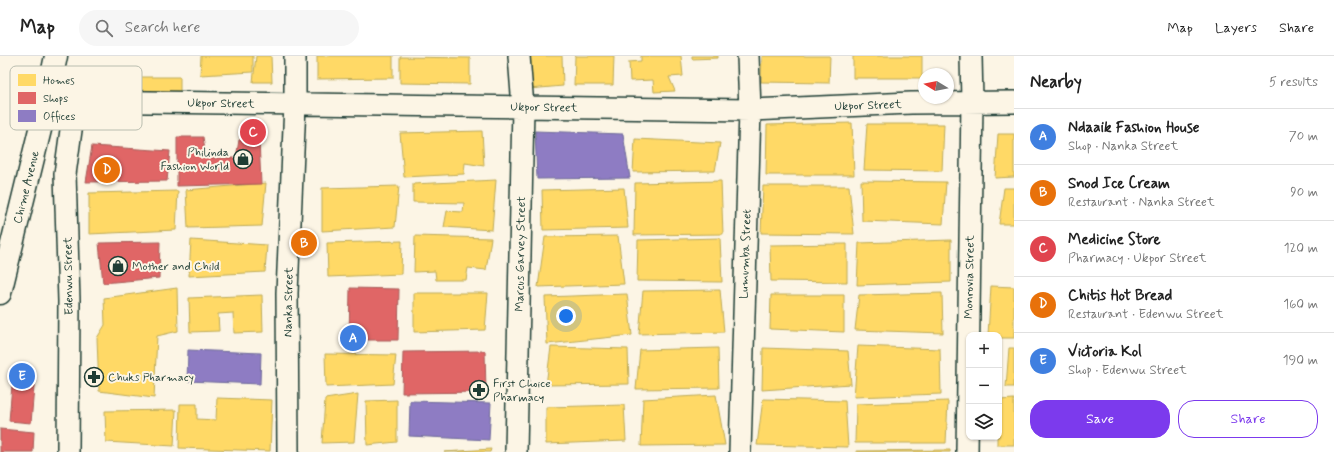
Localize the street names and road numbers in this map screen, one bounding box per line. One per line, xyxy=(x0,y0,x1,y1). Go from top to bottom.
street label: Ukpor Street xyxy=(187,95,255,113)
street label: Ukpor Street xyxy=(834,97,902,115)
street label: Ukpor Street xyxy=(510,99,578,117)
street label: Chime Avenue xyxy=(10,149,44,225)
street label: Marcus Garvey Street xyxy=(512,196,530,312)
street label: Lumumba Street xyxy=(736,208,756,299)
street label: Monrovia Street xyxy=(961,235,979,319)
street label: Edenwu Street xyxy=(60,237,78,315)
street label: Nanka Street xyxy=(280,267,298,337)

